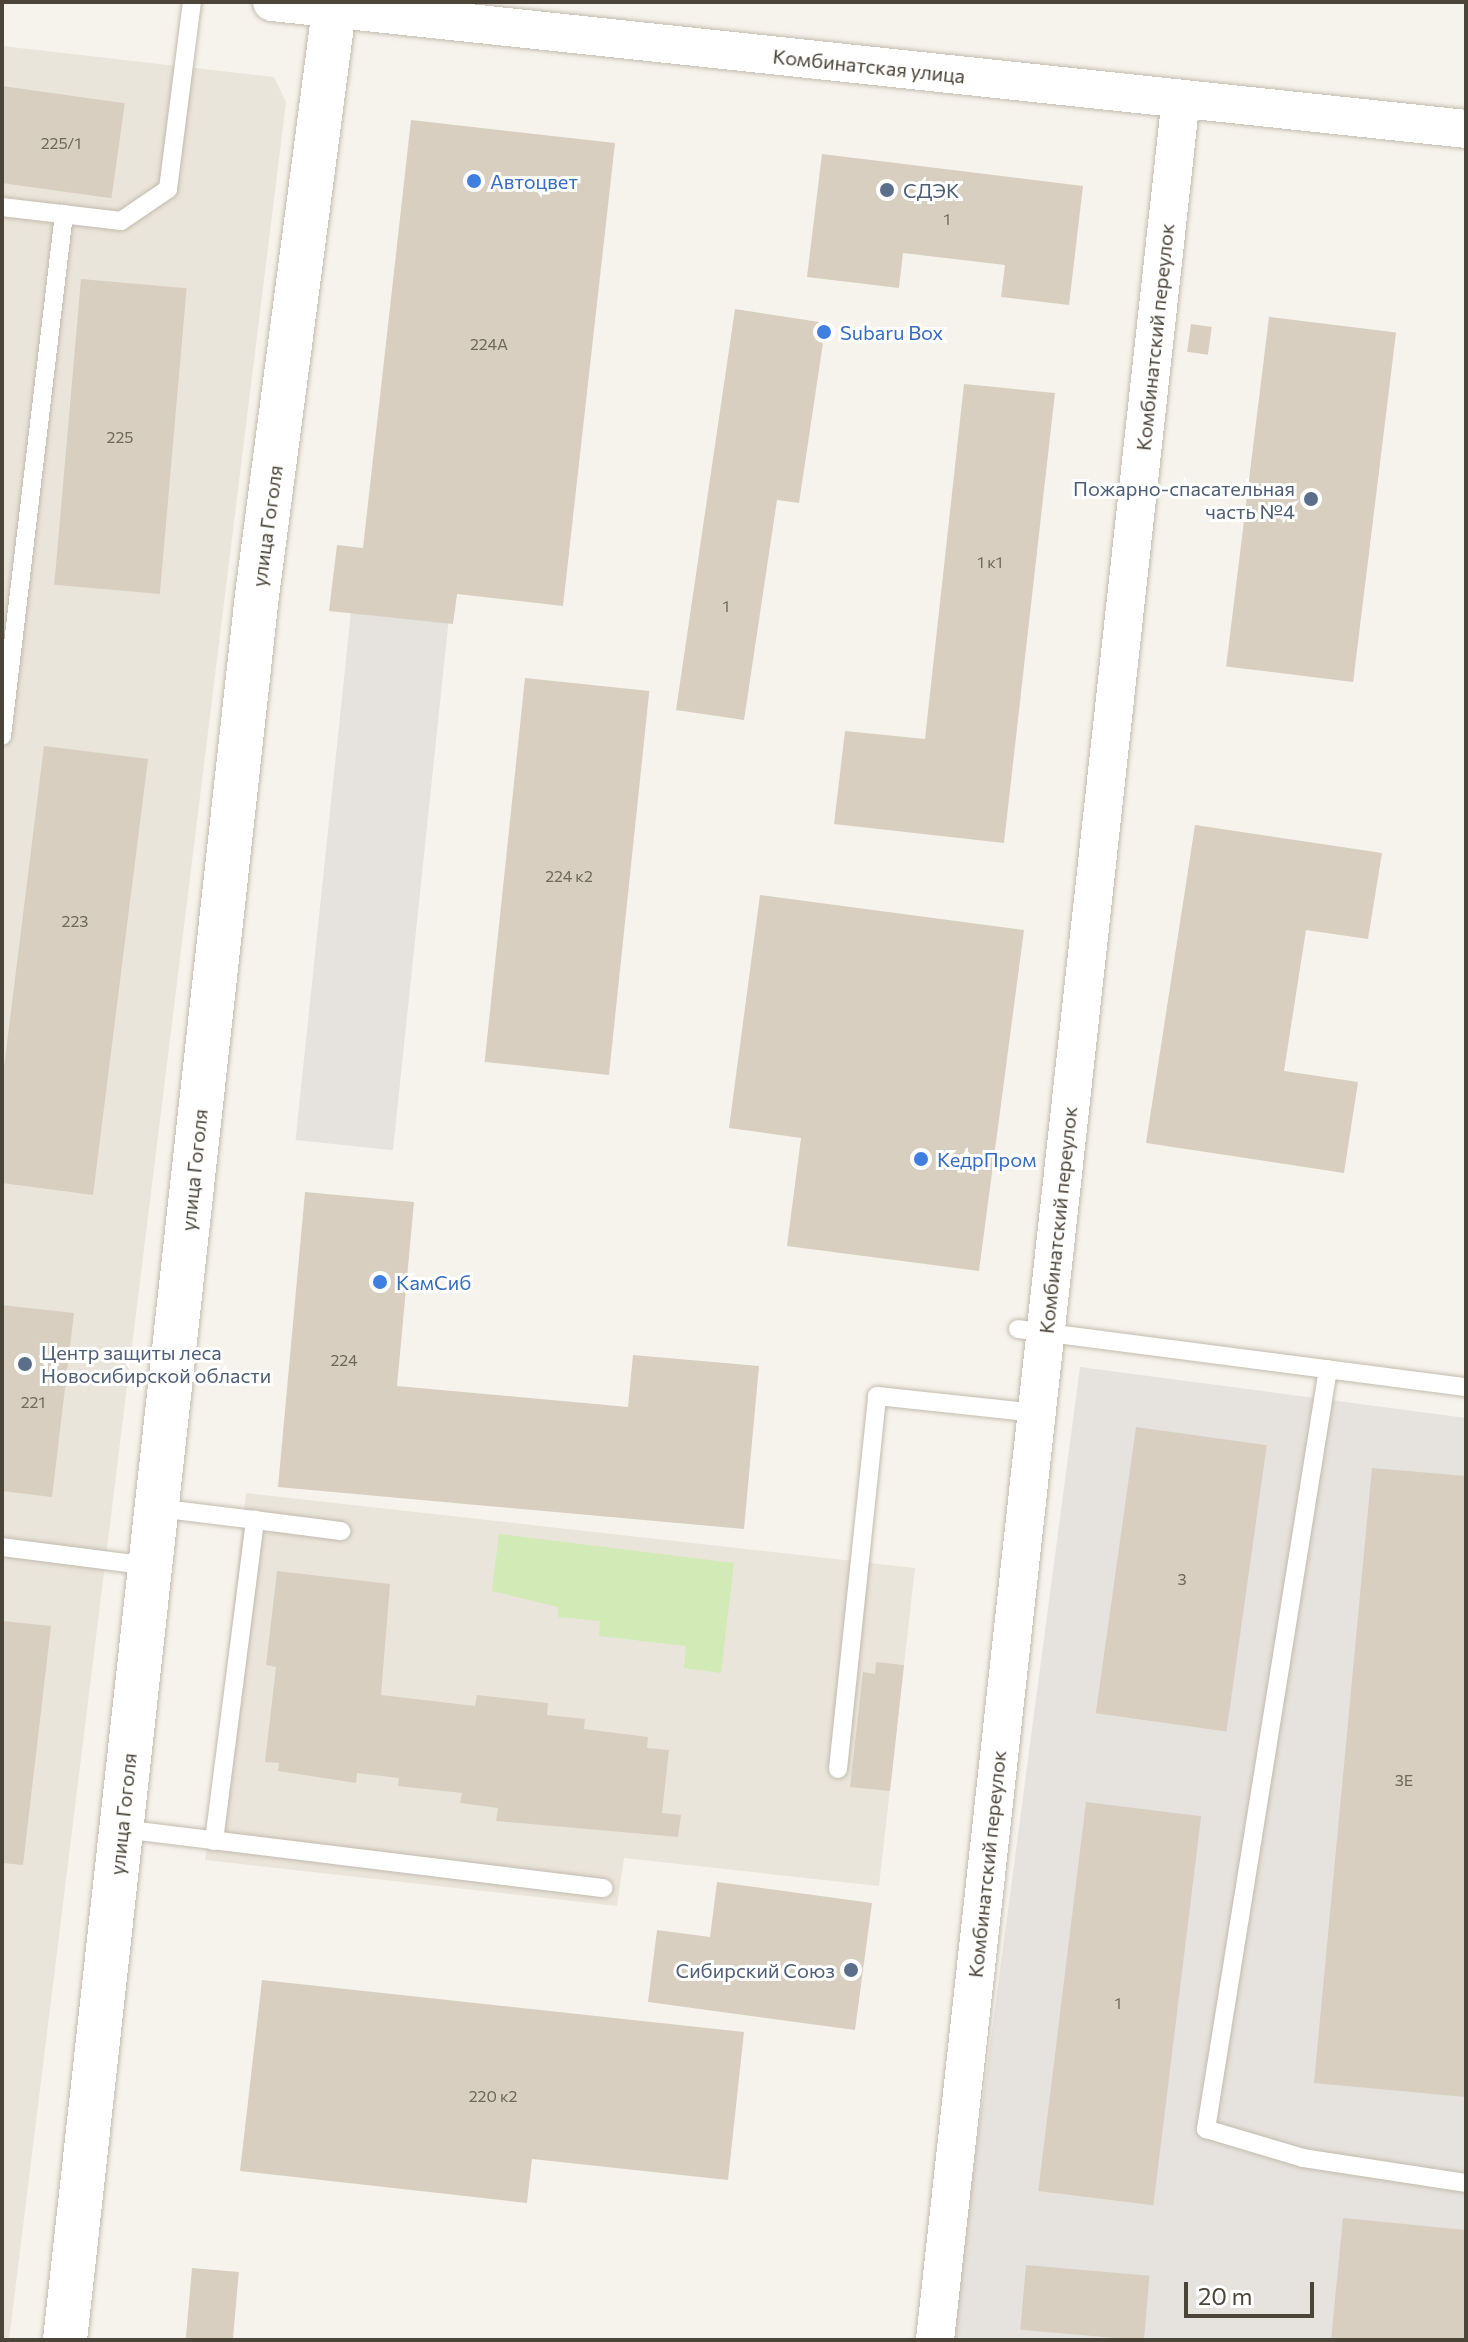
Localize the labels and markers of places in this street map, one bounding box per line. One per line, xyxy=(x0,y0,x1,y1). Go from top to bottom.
place label: Автоцвет xyxy=(490,169,578,193)
marker: Автоцвет xyxy=(465,172,483,190)
place label: СДЭК xyxy=(903,178,960,202)
marker: СДЭК xyxy=(878,181,896,199)
place label: Subaru Box xyxy=(840,320,943,344)
marker: Subaru Box xyxy=(815,323,833,341)
place label: Пожарно-спасательная часть №4 xyxy=(1073,476,1295,523)
marker: Пожарно-спасательная часть №4 xyxy=(1302,490,1320,508)
place label: КедрПром xyxy=(937,1147,1036,1171)
marker: КедрПром xyxy=(912,1150,930,1168)
place label: КамСиб xyxy=(396,1270,471,1294)
marker: КамСиб xyxy=(371,1273,389,1291)
place label: Центр защиты леса Новосибирской области xyxy=(41,1340,271,1387)
marker: Центр защиты леса Новосибирской области xyxy=(16,1355,34,1373)
place label: Сибирский Союз xyxy=(675,1958,835,1982)
marker: Сибирский Союз xyxy=(842,1961,860,1979)

